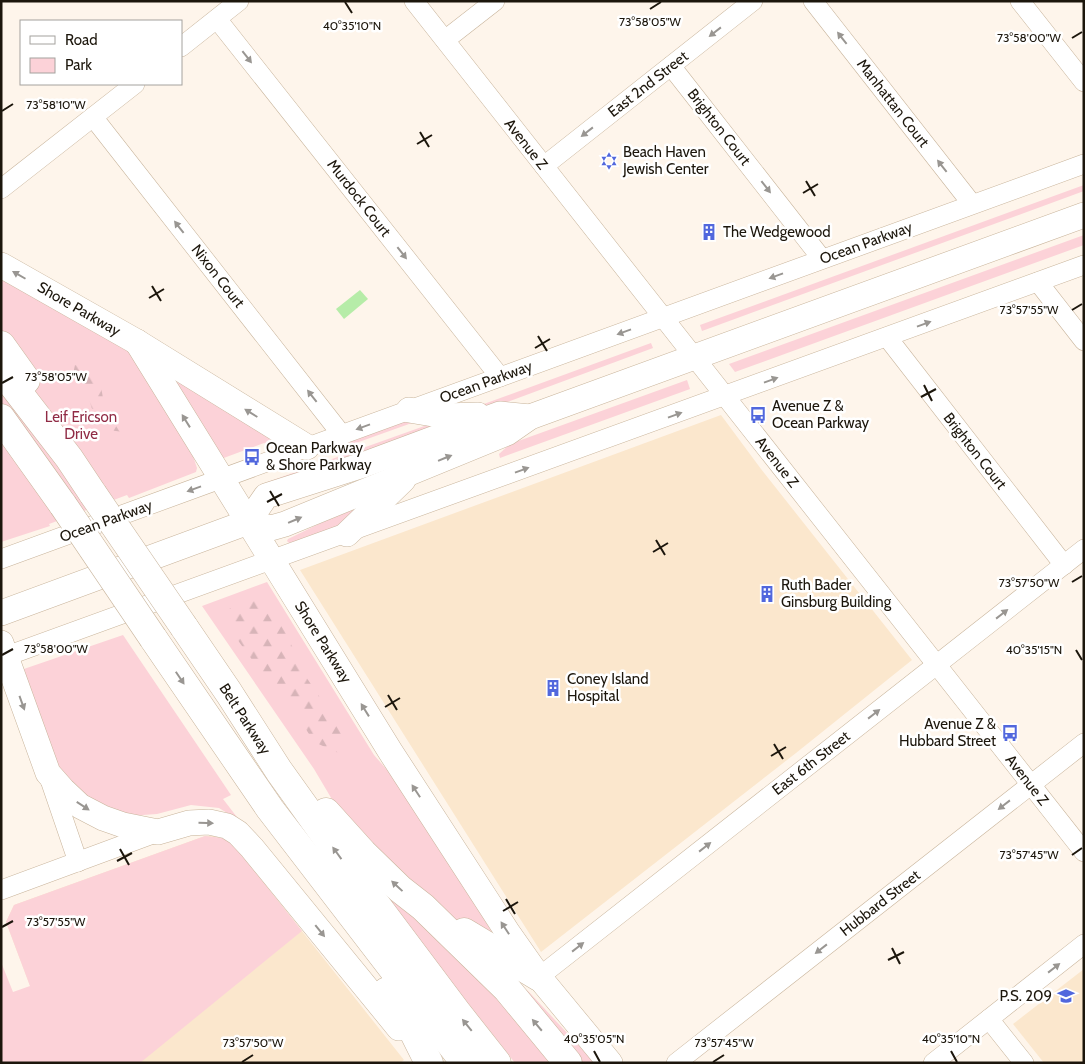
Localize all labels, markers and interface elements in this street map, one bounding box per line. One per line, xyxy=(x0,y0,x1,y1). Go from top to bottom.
text: 73°58'05"W xyxy=(619,14,682,29)
text: 40°35'10"N xyxy=(323,18,381,33)
legend xyxy=(20,20,182,85)
one-way arrow xyxy=(708,26,721,37)
text: 73°58'00"W xyxy=(997,30,1062,45)
text: Road xyxy=(65,31,98,49)
one-way arrow xyxy=(837,31,847,45)
street label: East 2nd Street xyxy=(604,47,692,121)
one-way arrow xyxy=(242,50,253,63)
street label: Manhattan Court xyxy=(853,55,933,151)
text: Park xyxy=(65,56,92,74)
street label: Brighton Court xyxy=(684,85,754,169)
text: 73°58'10"W xyxy=(26,97,86,112)
street label: Avenue Z xyxy=(501,115,552,173)
one-way arrow xyxy=(581,127,594,138)
place label: Beach Haven Jewish Center xyxy=(622,143,709,178)
synagogue icon: Beach Haven Jewish Center xyxy=(599,151,619,171)
street label: Murdock Court xyxy=(323,156,395,240)
one-way arrow xyxy=(937,160,948,173)
one-way arrow xyxy=(760,180,771,193)
street label: Ocean Parkway xyxy=(817,218,915,268)
one-way arrow xyxy=(174,221,185,234)
building icon: The Wedgewood xyxy=(699,222,719,242)
place label: The Wedgewood xyxy=(723,223,830,241)
street label: Nixon Court xyxy=(188,241,248,311)
one-way arrow xyxy=(397,246,408,259)
one-way arrow xyxy=(12,271,26,279)
one-way arrow xyxy=(769,273,784,280)
street label: Shore Parkway xyxy=(34,278,124,340)
text: 73°57'55"W xyxy=(1000,302,1059,317)
one-way arrow xyxy=(916,320,931,327)
one-way arrow xyxy=(616,328,631,336)
street label: Ocean Parkway xyxy=(437,357,535,407)
text: 73°58'05"W xyxy=(25,369,88,384)
one-way arrow xyxy=(764,376,779,384)
one-way arrow xyxy=(307,389,317,403)
place label: Avenue Z & Ocean Parkway xyxy=(772,397,870,432)
bus stop icon: Avenue Z & Ocean Parkway xyxy=(748,405,768,425)
park label: Leif Ericson Drive xyxy=(45,408,117,443)
one-way arrow xyxy=(244,408,257,417)
street label: Brighton Court xyxy=(940,409,1010,493)
one-way arrow xyxy=(668,411,683,419)
one-way arrow xyxy=(181,414,191,428)
one-way arrow xyxy=(356,424,371,431)
street label: Avenue Z xyxy=(752,433,803,491)
place label: Ocean Parkway & Shore Parkway xyxy=(266,439,372,474)
bus stop icon: Ocean Parkway & Shore Parkway xyxy=(242,447,262,467)
one-way arrow xyxy=(438,453,452,461)
one-way arrow xyxy=(515,466,530,473)
one-way arrow xyxy=(186,485,201,493)
street label: Ocean Parkway xyxy=(57,496,155,546)
one-way arrow xyxy=(288,516,302,524)
text: 73°57'50"W xyxy=(999,575,1060,590)
place label: Ruth Bader Ginsburg Building xyxy=(781,576,892,611)
building icon: Ruth Bader Ginsburg Building xyxy=(757,584,777,604)
street label: Shore Parkway xyxy=(291,598,355,687)
one-way arrow xyxy=(995,608,1008,619)
text: 73°58'00"W xyxy=(24,641,89,656)
text: 40°35'15"N xyxy=(1006,642,1062,657)
place label: Coney Island Hospital xyxy=(567,670,649,705)
one-way arrow xyxy=(176,672,185,685)
building icon: Coney Island Hospital xyxy=(543,678,563,698)
street label: Belt Parkway xyxy=(215,680,275,758)
one-way arrow xyxy=(19,695,26,710)
one-way arrow xyxy=(360,703,370,716)
one-way arrow xyxy=(867,708,880,719)
place label: Avenue Z & Hubbard Street xyxy=(899,715,996,750)
bus stop icon: Avenue Z & Hubbard Street xyxy=(1000,723,1020,743)
street label: East 6th Street xyxy=(769,727,853,799)
street label: Avenue Z xyxy=(1002,751,1053,809)
one-way arrow xyxy=(412,785,421,798)
one-way arrow xyxy=(998,800,1011,811)
one-way arrow xyxy=(76,802,89,811)
one-way arrow xyxy=(198,819,214,827)
one-way arrow xyxy=(698,841,711,852)
one-way arrow xyxy=(332,846,342,860)
text: 73°57'45"W xyxy=(999,847,1059,862)
street label: Hubbard Street xyxy=(836,866,924,940)
one-way arrow xyxy=(392,880,404,892)
text: 73°57'55"W xyxy=(27,914,86,929)
one-way arrow xyxy=(500,921,509,934)
one-way arrow xyxy=(314,924,325,937)
one-way arrow xyxy=(571,942,584,953)
one-way arrow xyxy=(815,943,828,954)
one-way arrow xyxy=(1047,962,1060,973)
school or university icon: P.S. 209 xyxy=(1056,986,1076,1006)
place label: P.S. 209 xyxy=(999,987,1052,1005)
one-way arrow xyxy=(461,1019,472,1032)
one-way arrow xyxy=(531,1019,542,1032)
text: 40°35'05"N xyxy=(563,1031,625,1046)
text: 40°35'10"N xyxy=(922,1031,980,1046)
text: 73°57'50"W xyxy=(223,1035,284,1050)
text: 73°57'45"W xyxy=(694,1035,754,1050)

